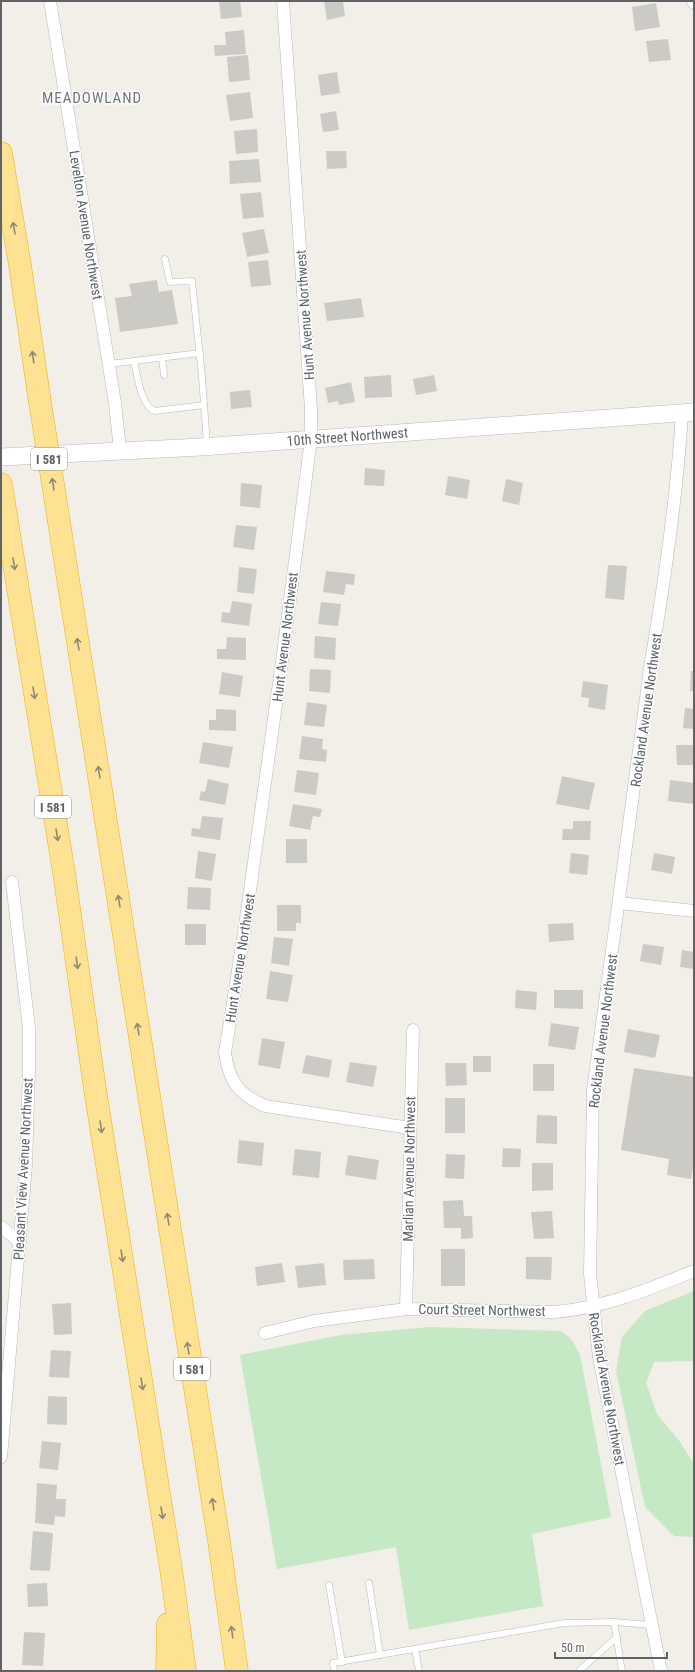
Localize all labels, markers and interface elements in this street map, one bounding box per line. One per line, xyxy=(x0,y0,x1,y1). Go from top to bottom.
district label: MEADOWLAND xyxy=(42,89,142,107)
street label: Levelton Avenue Northwest xyxy=(66,149,106,301)
one-way arrow xyxy=(10,222,18,235)
street label: Hunt Avenue Northwest xyxy=(292,249,318,381)
one-way arrow xyxy=(29,351,37,364)
street label: 10th Street Northwest xyxy=(286,424,409,449)
road number: I 581 xyxy=(31,448,67,470)
one-way arrow xyxy=(49,478,57,491)
one-way arrow xyxy=(10,557,18,570)
street label: Hunt Avenue Northwest xyxy=(269,571,301,703)
street label: Rockland Avenue Northwest xyxy=(627,632,665,788)
one-way arrow xyxy=(74,638,82,651)
one-way arrow xyxy=(31,686,39,699)
one-way arrow xyxy=(95,766,103,779)
road number: I 581 xyxy=(35,796,71,818)
one-way arrow xyxy=(54,828,62,841)
street label: Hunt Avenue Northwest xyxy=(222,892,258,1024)
one-way arrow xyxy=(115,895,123,908)
street label: Rockland Avenue Northwest xyxy=(586,953,620,1109)
one-way arrow xyxy=(73,956,81,969)
one-way arrow xyxy=(134,1023,142,1036)
street label: Pleasant View Avenue Northwest xyxy=(10,1078,36,1260)
street label: Marlian Avenue Northwest xyxy=(400,1096,418,1242)
one-way arrow xyxy=(98,1120,106,1133)
one-way arrow xyxy=(164,1213,172,1226)
one-way arrow xyxy=(118,1249,126,1262)
street label: Court Street Northwest xyxy=(418,1301,546,1319)
street label: Rockland Avenue Northwest xyxy=(586,1311,628,1467)
one-way arrow xyxy=(184,1342,192,1355)
road number: I 581 xyxy=(174,1358,210,1380)
one-way arrow xyxy=(138,1377,146,1390)
one-way arrow xyxy=(209,1498,217,1511)
one-way arrow xyxy=(158,1506,166,1519)
one-way arrow xyxy=(228,1626,236,1639)
scale bar xyxy=(555,1634,667,1660)
text: 50 m xyxy=(561,1641,585,1655)

